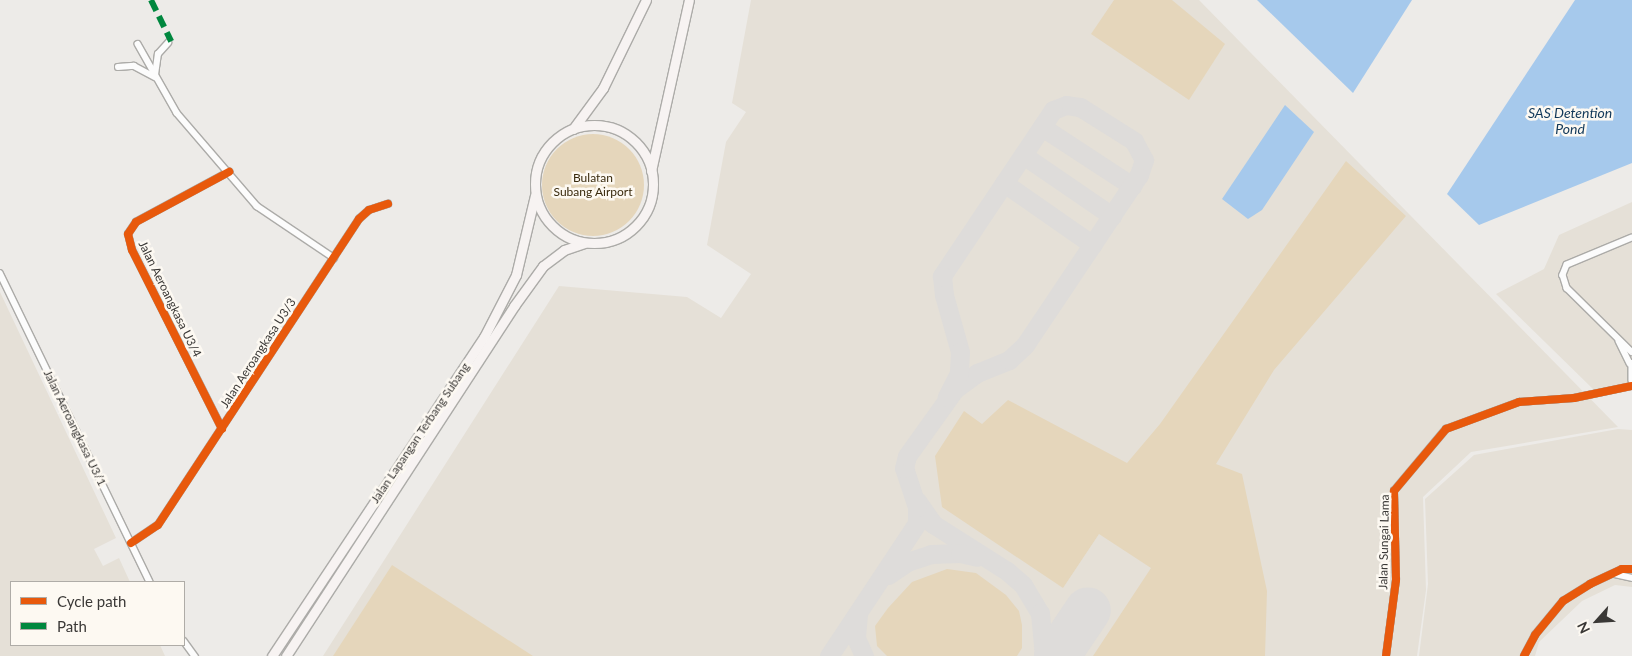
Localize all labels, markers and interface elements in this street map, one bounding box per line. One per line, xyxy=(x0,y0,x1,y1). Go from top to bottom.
water label: SAS Detention Pond xyxy=(1528,105,1612,138)
park label: Bulatan Subang Airport xyxy=(553,171,633,199)
street label: Jalan Aeroangkasa U3/4 xyxy=(135,238,205,360)
street label: Jalan Aeroangkasa U3/3 xyxy=(217,295,299,411)
street label: Jalan Lapangan Terbang Subang xyxy=(367,360,473,506)
street label: Jalan Aeroangkasa U3/1 xyxy=(40,367,110,489)
street label: Jalan Sungai Lama xyxy=(1376,494,1392,590)
legend xyxy=(10,581,185,646)
text: Cycle path xyxy=(57,592,126,610)
north arrow xyxy=(1572,596,1622,646)
text: Path xyxy=(57,617,87,635)
text: N xyxy=(1573,619,1593,636)

